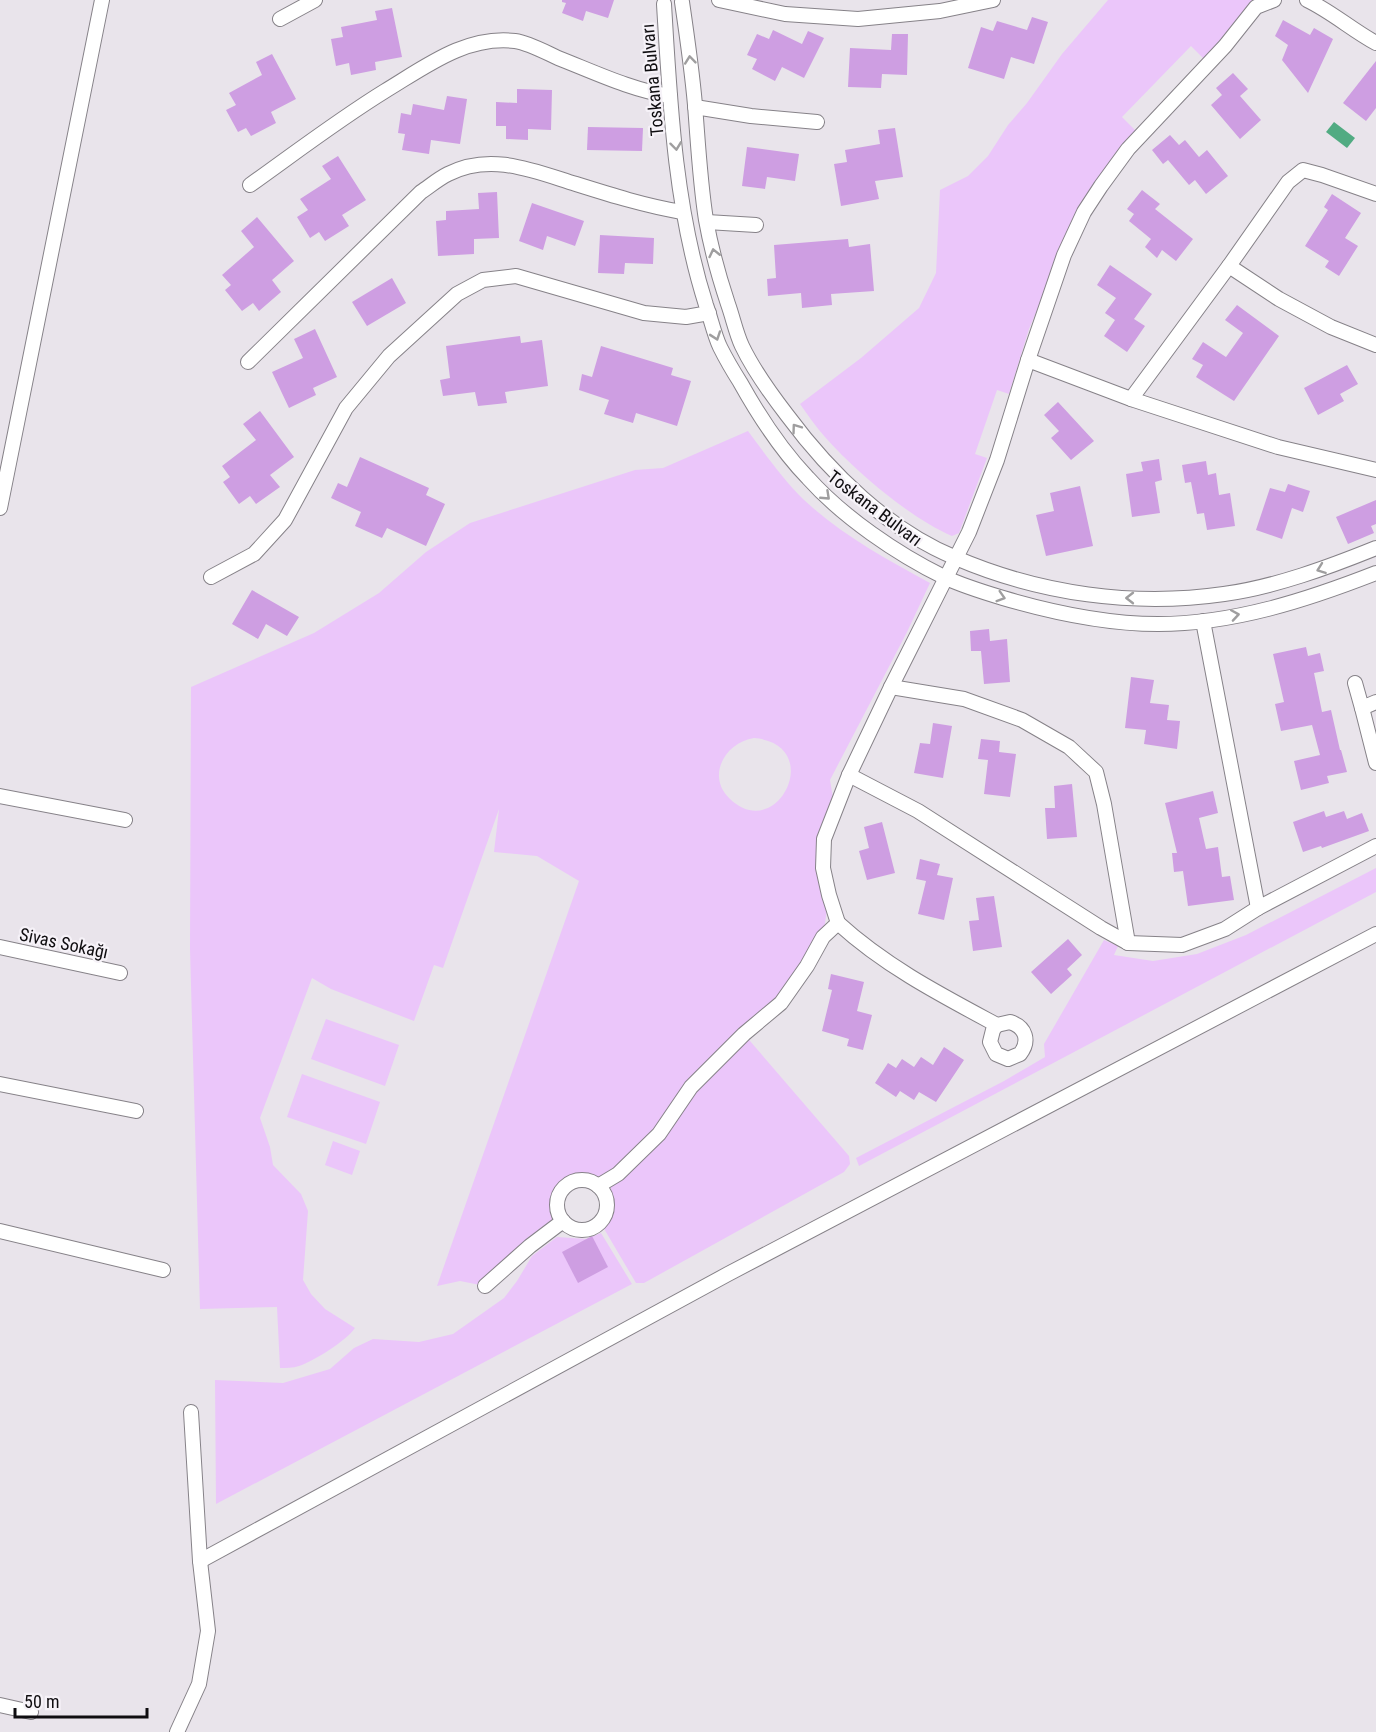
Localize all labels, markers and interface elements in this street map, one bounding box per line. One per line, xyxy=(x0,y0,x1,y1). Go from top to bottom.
street label: Toskana Bulvarı xyxy=(637,23,667,137)
one-way arrow xyxy=(684,56,697,65)
one-way arrow xyxy=(669,142,681,151)
one-way arrow xyxy=(709,249,722,259)
one-way arrow xyxy=(709,330,722,341)
one-way arrow xyxy=(792,423,803,434)
street label: Toskana Bulvarı xyxy=(824,466,926,550)
one-way arrow xyxy=(819,488,830,499)
one-way arrow xyxy=(1316,561,1327,574)
one-way arrow xyxy=(995,590,1006,602)
one-way arrow xyxy=(1125,592,1134,604)
one-way arrow xyxy=(1230,610,1239,622)
street label: Sivas Sokağı xyxy=(18,923,110,963)
scale bar xyxy=(15,1681,147,1719)
text: 50 m xyxy=(24,1691,59,1712)

